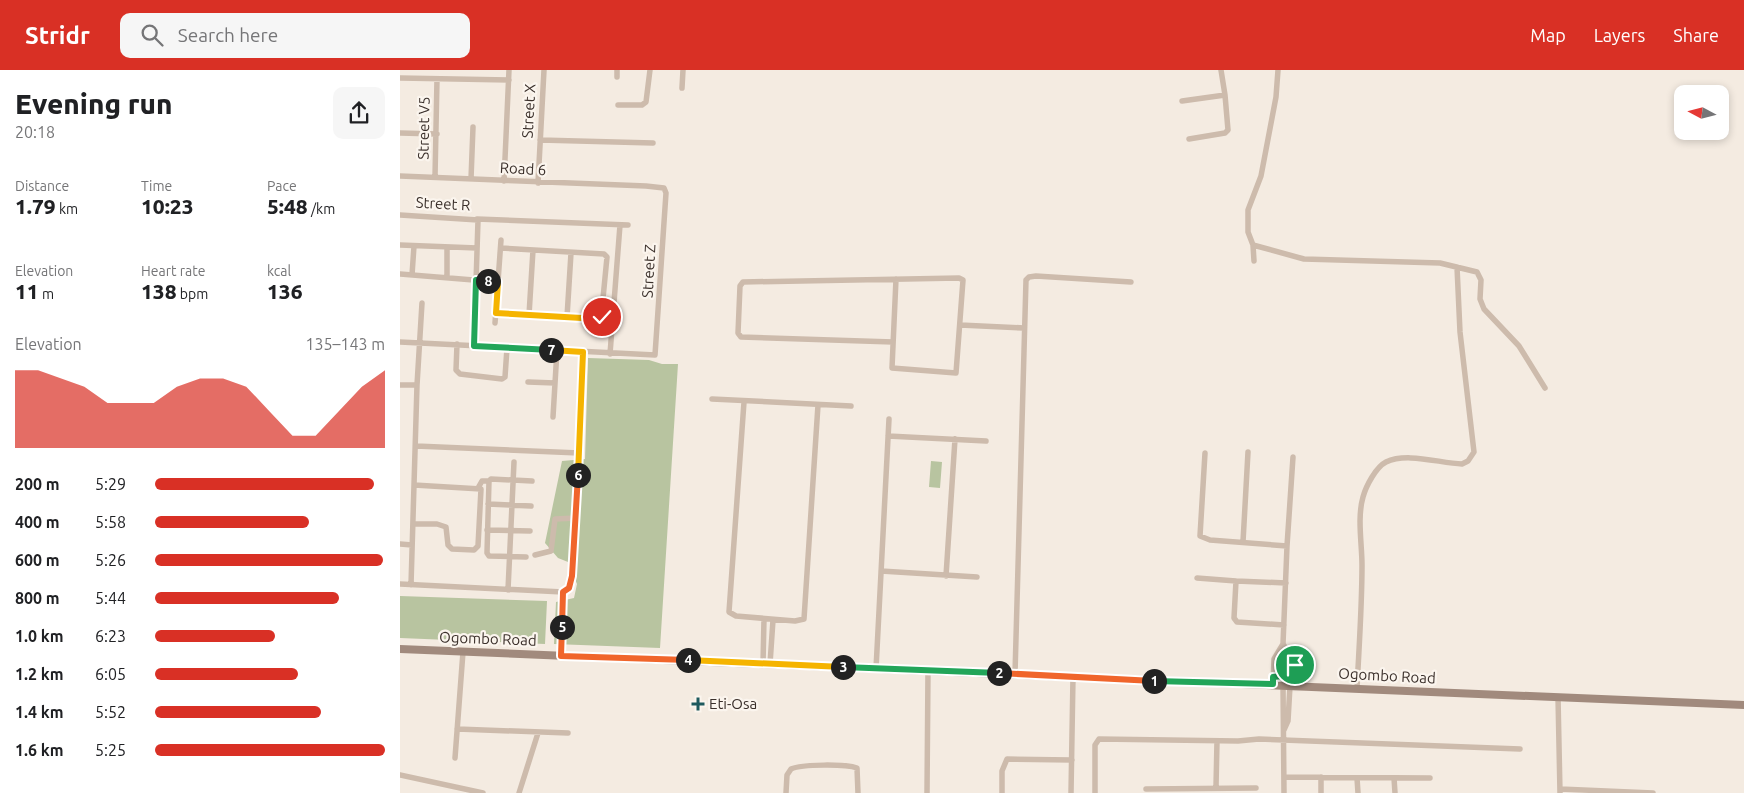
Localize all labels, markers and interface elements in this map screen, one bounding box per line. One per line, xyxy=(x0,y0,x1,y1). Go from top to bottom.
search box xyxy=(120,13,470,58)
icon: search xyxy=(138,21,166,49)
text: Stridr xyxy=(25,22,90,49)
text: Search here xyxy=(178,24,278,46)
text: Map xyxy=(1530,25,1566,45)
text: Layers xyxy=(1594,25,1645,45)
text: Share xyxy=(1673,25,1719,45)
street label: Street X xyxy=(519,83,538,139)
north arrow xyxy=(1674,85,1729,140)
map controls xyxy=(1674,85,1729,140)
button: share xyxy=(333,87,385,139)
text: Evening run xyxy=(15,88,173,119)
street label: Street V5 xyxy=(414,96,433,160)
text: 20:18 xyxy=(15,123,55,141)
street label: Road 6 xyxy=(499,159,547,178)
text: Distance xyxy=(15,178,69,194)
text: Time xyxy=(141,178,172,194)
text: Pace xyxy=(267,178,297,194)
text: 1.79 xyxy=(15,194,56,218)
text: 10:23 xyxy=(141,194,194,218)
text: 5:48 xyxy=(267,194,308,218)
street label: Street R xyxy=(415,194,471,213)
text: km xyxy=(56,201,78,217)
text: /km xyxy=(308,201,335,217)
street label: Street Z xyxy=(639,244,658,298)
text: Elevation xyxy=(15,263,73,279)
text: Heart rate xyxy=(141,263,205,279)
text: kcal xyxy=(267,263,291,279)
pin: 8 xyxy=(476,268,500,294)
text: 8 xyxy=(485,273,492,289)
text: 11 xyxy=(15,279,39,303)
text: 138 xyxy=(141,279,177,303)
text: 136 xyxy=(267,279,303,303)
text: m xyxy=(39,286,54,302)
text: bpm xyxy=(177,286,208,302)
pin xyxy=(581,296,623,338)
icon: check xyxy=(588,303,616,331)
text: Elevation xyxy=(15,335,82,353)
text: 135–143 m xyxy=(305,335,385,353)
pin: 7 xyxy=(538,338,564,362)
text: 7 xyxy=(548,342,555,358)
pin: 6 xyxy=(566,462,590,488)
text: 6 xyxy=(575,467,582,483)
text: 200 m xyxy=(15,475,60,493)
text: 5:29 xyxy=(95,475,126,493)
text: 400 m xyxy=(15,513,60,531)
text: 5:58 xyxy=(95,513,126,531)
text: 600 m xyxy=(15,551,60,569)
text: 5:26 xyxy=(95,551,126,569)
text: 800 m xyxy=(15,589,60,607)
text: 5:44 xyxy=(95,589,126,607)
pin: 5 xyxy=(550,614,574,640)
text: 5 xyxy=(559,619,566,635)
text: 1.0 km xyxy=(15,627,64,645)
text: 6:23 xyxy=(95,627,126,645)
street label: Ogombo Road xyxy=(439,628,537,649)
pin xyxy=(1274,644,1316,686)
pin: 4 xyxy=(676,648,700,672)
icon: arrive xyxy=(1281,651,1309,679)
text: 4 xyxy=(685,652,692,668)
pin: 3 xyxy=(830,654,856,680)
text: 3 xyxy=(840,659,847,675)
pin: 2 xyxy=(986,660,1012,686)
street label: Ogombo Road xyxy=(1338,664,1436,687)
text: 1.2 km xyxy=(15,665,64,683)
text: 6:05 xyxy=(95,665,126,683)
text: 2 xyxy=(996,665,1003,681)
pin: 1 xyxy=(1142,668,1166,694)
text: 1 xyxy=(1151,673,1158,689)
place label: Eti-Osa xyxy=(709,695,757,712)
marker: Eti-Osa xyxy=(691,697,705,711)
text: 1.4 km xyxy=(15,703,64,721)
text: 5:52 xyxy=(95,703,126,721)
text: 1.6 km xyxy=(15,741,64,759)
text: 5:25 xyxy=(95,741,126,759)

